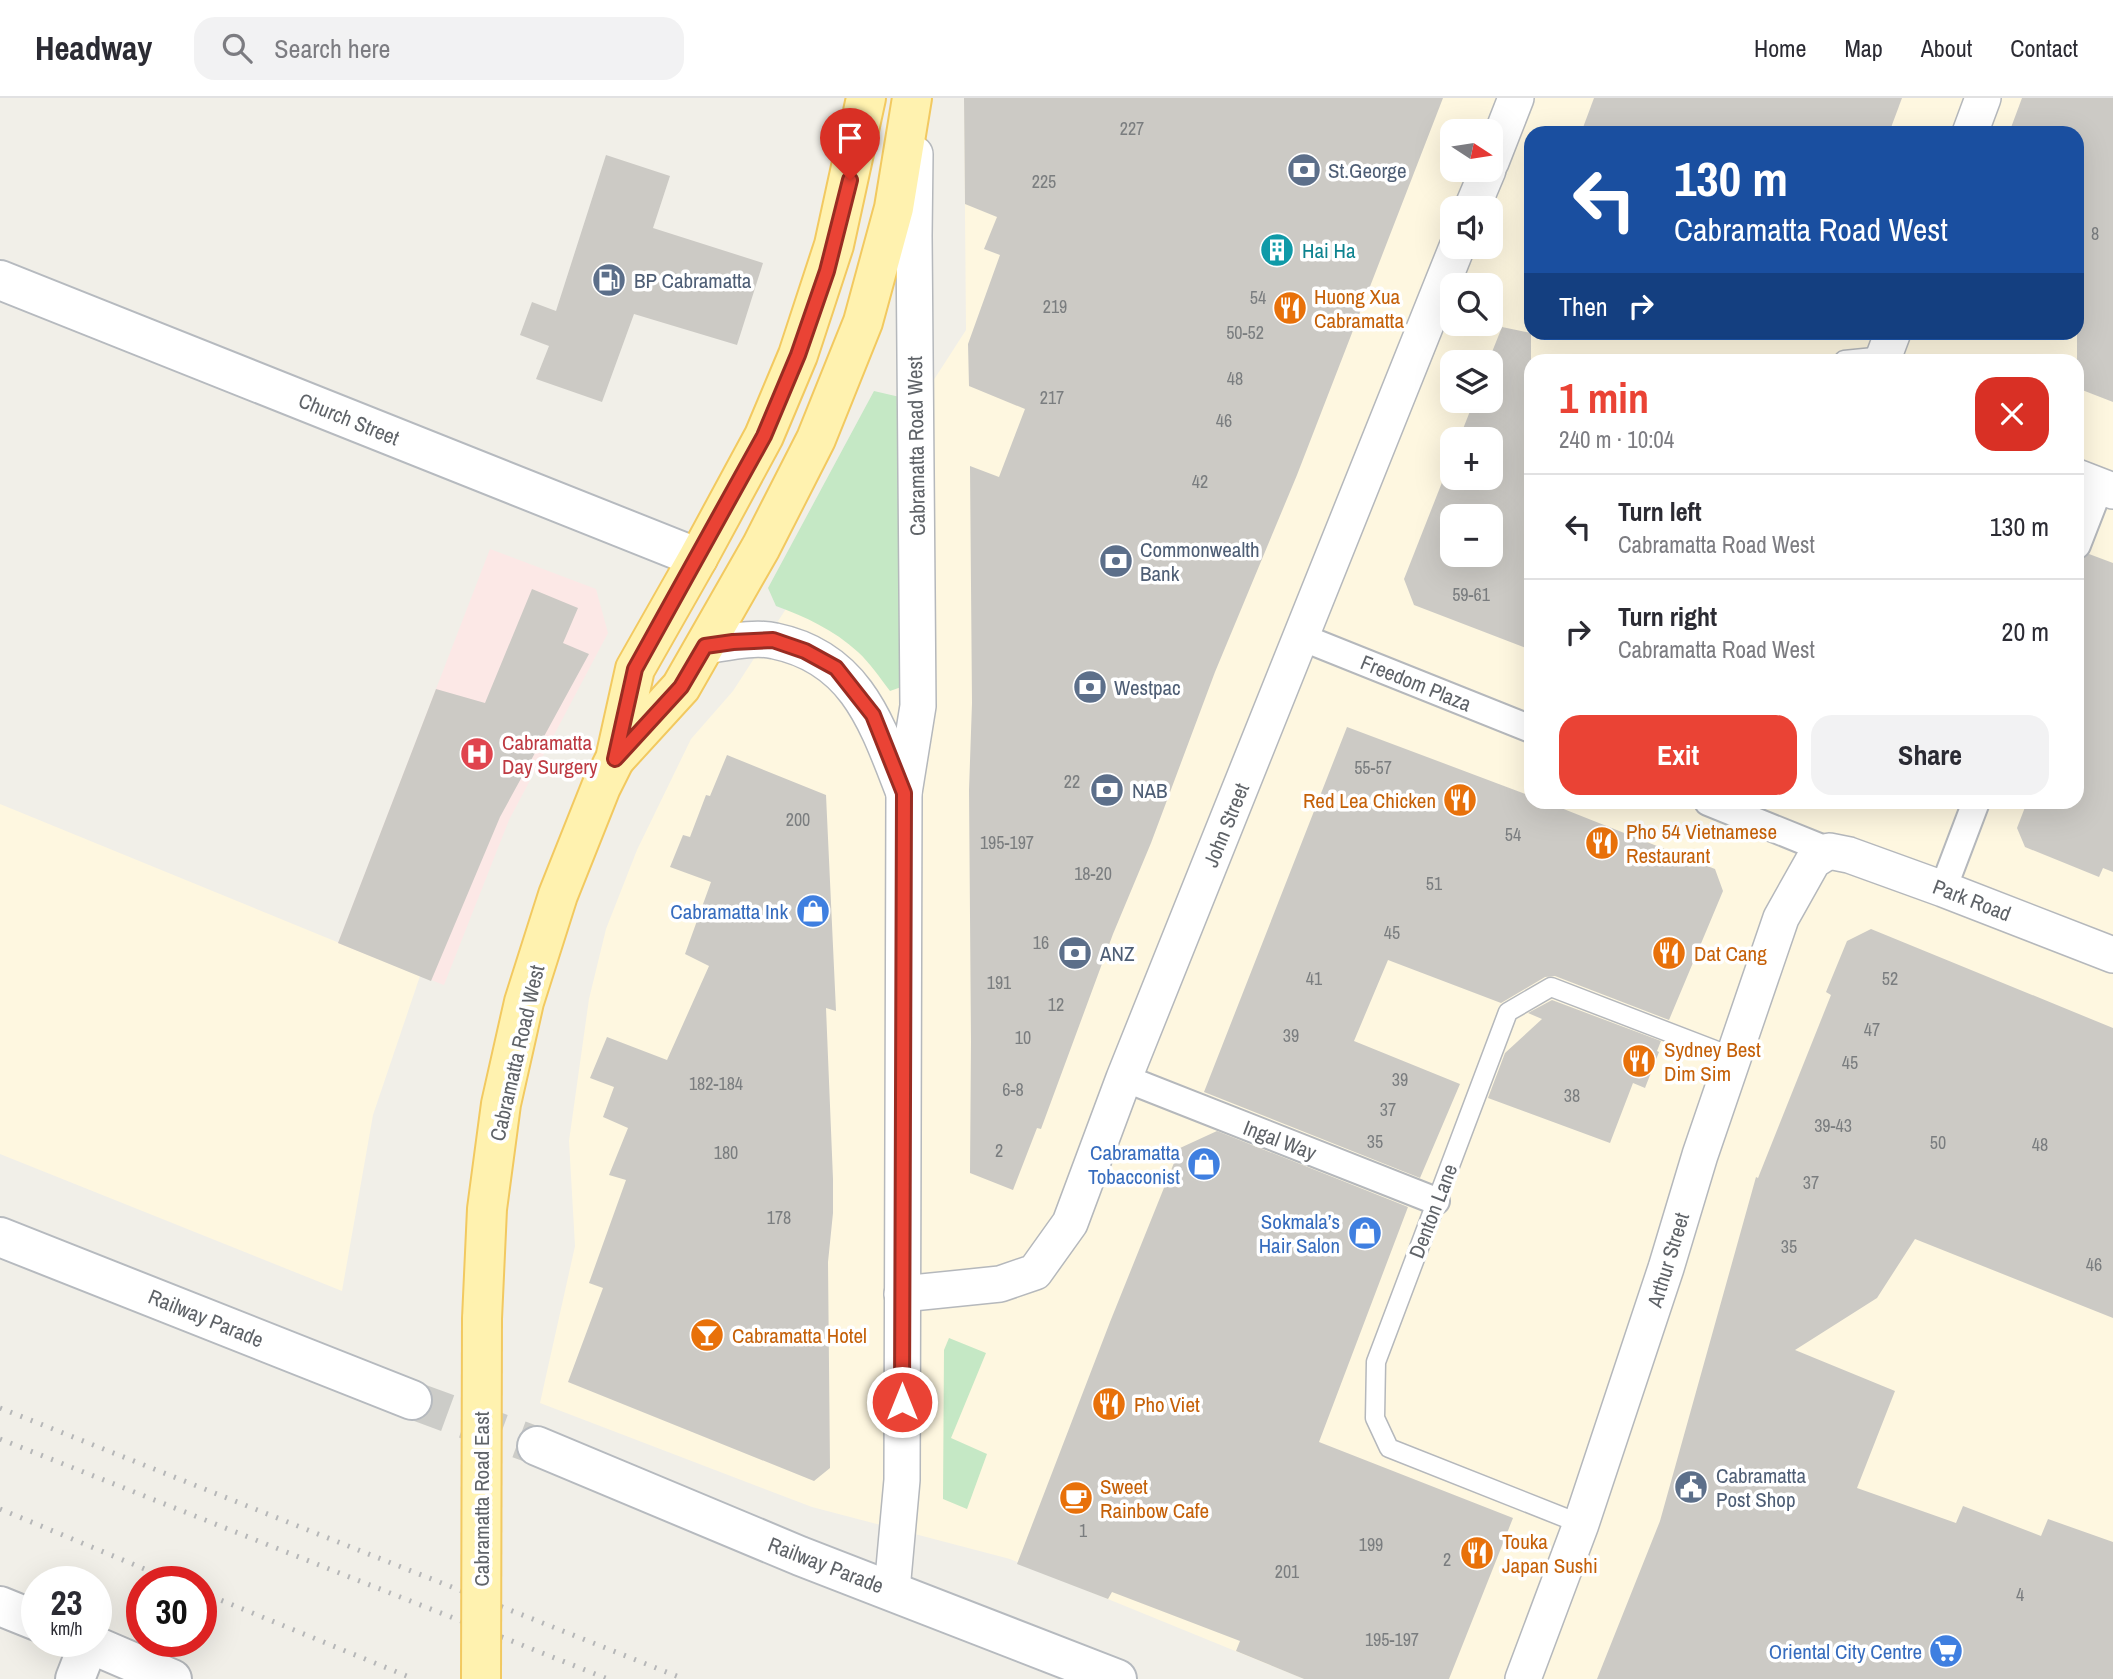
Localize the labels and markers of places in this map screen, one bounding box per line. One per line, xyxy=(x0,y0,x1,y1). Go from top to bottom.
pin xyxy=(820,108,880,180)
bank icon: St.George xyxy=(1285,151,1323,189)
place label: St.George xyxy=(1328,156,1407,185)
building icon: Hai Ha xyxy=(1258,231,1296,269)
place label: Hai Ha xyxy=(1302,236,1356,265)
fuel station icon: BP Cabramatta xyxy=(590,261,628,299)
place label: BP Cabramatta xyxy=(634,266,752,295)
place label: Huong Xua Cabramatta xyxy=(1314,282,1404,335)
restaurant icon: Huong Xua Cabramatta xyxy=(1271,289,1309,327)
place label: Commonwealth Bank xyxy=(1140,535,1260,588)
bank icon: Commonwealth Bank xyxy=(1097,542,1135,580)
bank icon: Westpac xyxy=(1071,668,1109,706)
place label: Westpac xyxy=(1114,673,1181,702)
place label: Cabramatta Day Surgery xyxy=(502,728,598,781)
hospital icon: Cabramatta Day Surgery xyxy=(458,735,496,773)
bank icon: NAB xyxy=(1088,771,1126,809)
place label: NAB xyxy=(1132,776,1167,805)
restaurant icon: Red Lea Chicken xyxy=(1441,781,1479,819)
place label: Red Lea Chicken xyxy=(1303,786,1436,815)
place label: Pho 54 Vietnamese Restaurant xyxy=(1626,817,1777,870)
restaurant icon: Pho 54 Vietnamese Restaurant xyxy=(1583,824,1621,862)
shop icon: Cabramatta Ink xyxy=(794,892,832,930)
place label: Cabramatta Ink xyxy=(670,897,788,926)
bank icon: ANZ xyxy=(1056,934,1094,972)
restaurant icon: Dat Cang xyxy=(1650,934,1688,972)
place label: ANZ xyxy=(1099,939,1135,968)
place label: Dat Cang xyxy=(1694,939,1767,968)
place label: Sydney Best Dim Sim xyxy=(1664,1035,1761,1088)
restaurant icon: Sydney Best Dim Sim xyxy=(1620,1042,1658,1080)
place label: Cabramatta Tobacconist xyxy=(1088,1138,1180,1191)
shop icon: Cabramatta Tobacconist xyxy=(1185,1145,1223,1183)
place label: Sokmala’s Hair Salon xyxy=(1259,1207,1340,1260)
shop icon: Sokmala’s Hair Salon xyxy=(1346,1214,1384,1252)
bar icon: Cabramatta Hotel xyxy=(688,1316,726,1354)
place label: Cabramatta Hotel xyxy=(732,1321,867,1350)
restaurant icon: Pho Viet xyxy=(1090,1385,1128,1423)
place label: Pho Viet xyxy=(1134,1390,1200,1419)
place label: Cabramatta Post Shop xyxy=(1716,1461,1806,1514)
public building icon: Cabramatta Post Shop xyxy=(1672,1468,1710,1506)
place label: Sweet Rainbow Cafe xyxy=(1100,1472,1209,1525)
cafe icon: Sweet Rainbow Cafe xyxy=(1057,1479,1095,1517)
place label: Touka Japan Sushi xyxy=(1502,1527,1598,1580)
restaurant icon: Touka Japan Sushi xyxy=(1458,1534,1496,1572)
supermarket icon: Oriental City Centre xyxy=(1927,1632,1965,1670)
place label: Oriental City Centre xyxy=(1769,1637,1922,1666)

